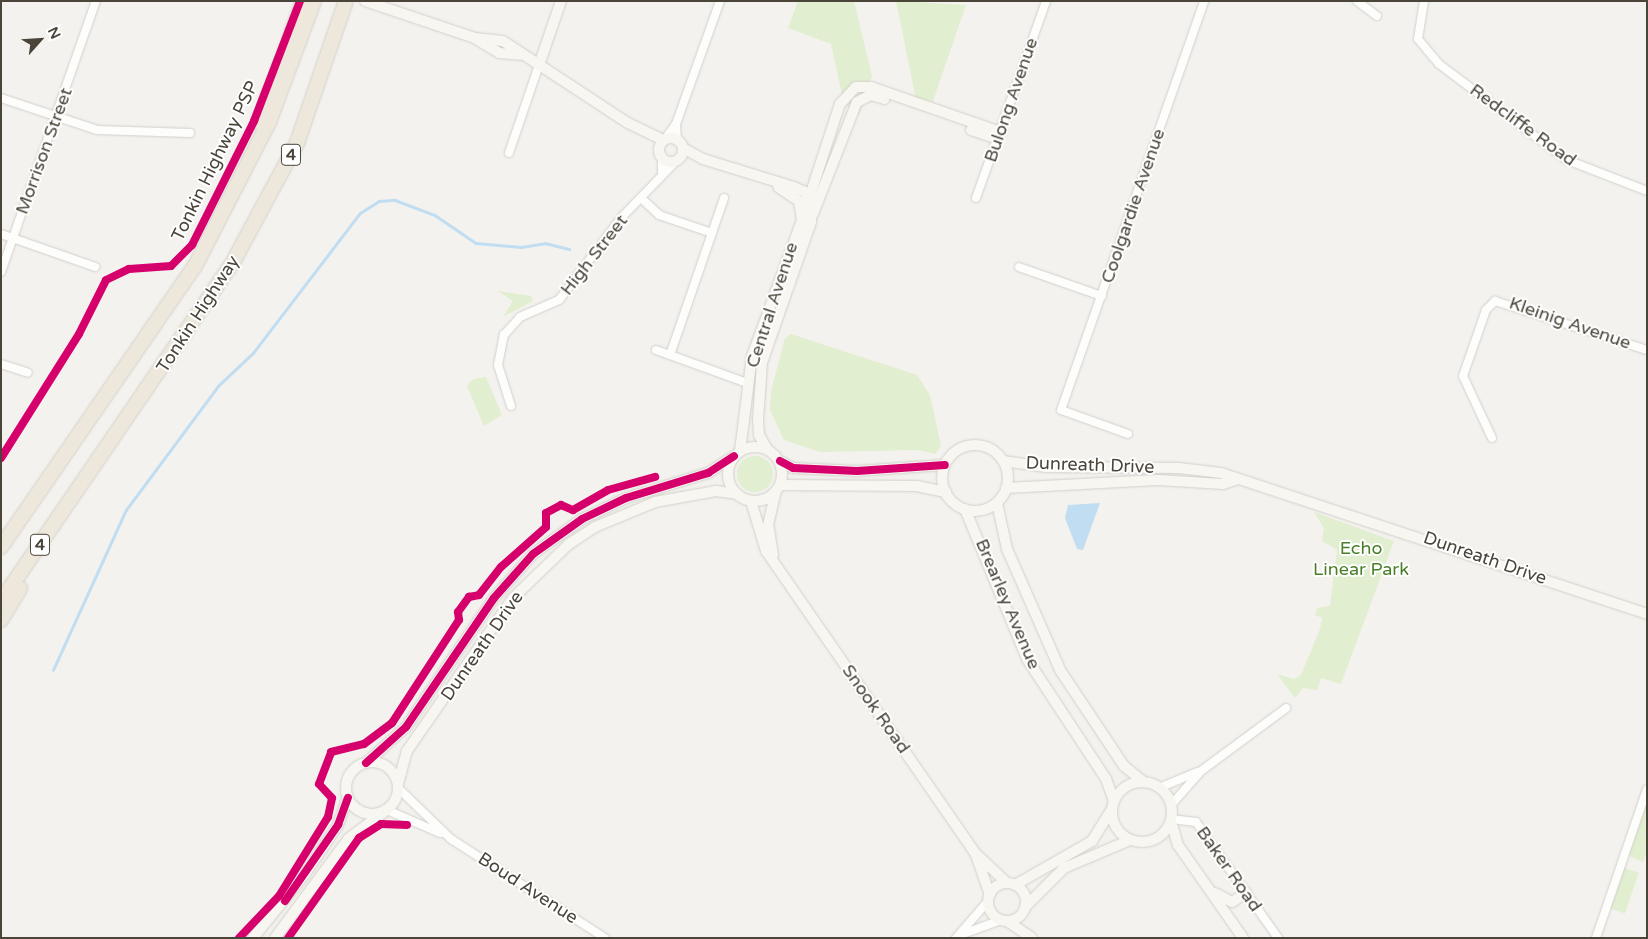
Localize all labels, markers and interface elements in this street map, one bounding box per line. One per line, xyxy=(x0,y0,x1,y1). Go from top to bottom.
north arrow xyxy=(15,15,65,65)
text: N xyxy=(44,24,64,42)
street label: Bulong Avenue xyxy=(980,35,1042,165)
street label: Tonkin Highway PSP xyxy=(167,77,263,245)
street label: Redcliffe Road xyxy=(1466,79,1580,171)
street label: Morrison Street xyxy=(11,85,77,217)
street label: Coolgardie Avenue xyxy=(1096,126,1170,286)
road number: 4 xyxy=(280,142,302,168)
street label: High Street xyxy=(556,210,632,300)
street label: Central Avenue xyxy=(742,240,802,370)
street label: Tonkin Highway xyxy=(152,251,244,377)
street label: Kleinig Avenue xyxy=(1506,292,1634,354)
street label: Dunreath Drive xyxy=(1025,452,1155,478)
street label: Dunreath Drive xyxy=(1421,527,1549,589)
road number: 4 xyxy=(29,532,51,558)
street label: Brearley Avenue xyxy=(971,536,1045,672)
park label: Echo Linear Park xyxy=(1313,538,1409,580)
street label: Dunreath Drive xyxy=(436,587,528,705)
street label: Snook Road xyxy=(837,660,915,758)
street label: Baker Road xyxy=(1192,822,1266,916)
street label: Boud Avenue xyxy=(474,848,582,928)

